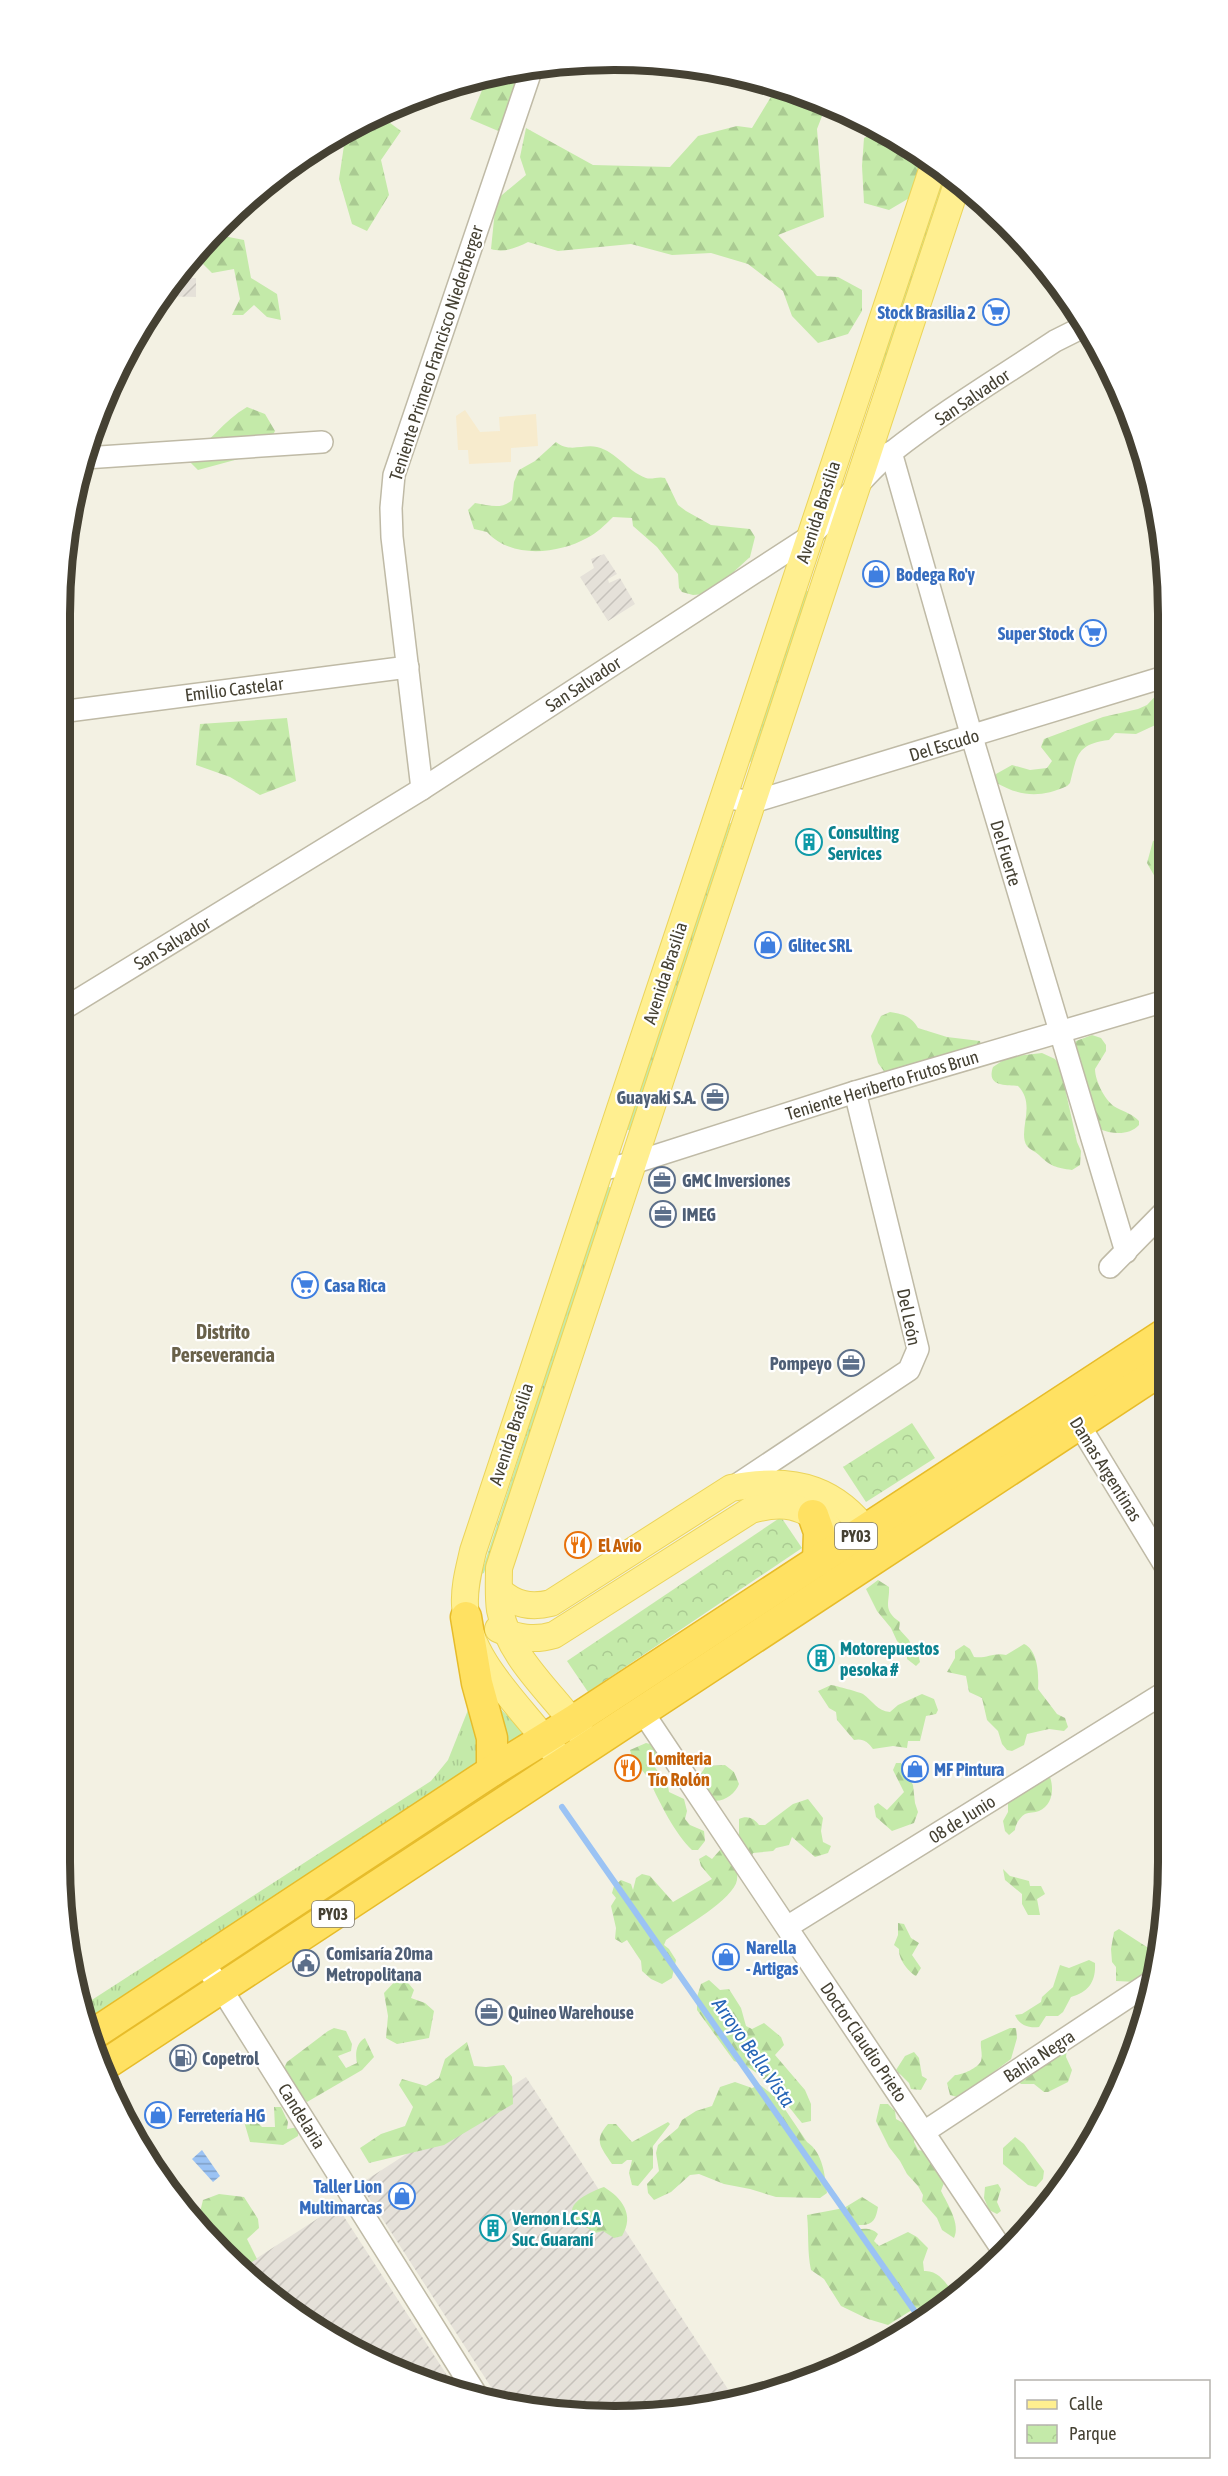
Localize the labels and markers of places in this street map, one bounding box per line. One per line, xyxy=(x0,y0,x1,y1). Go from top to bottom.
supermarket icon: Stock Brasilia 2 xyxy=(981,297,1011,327)
place label: Stock Brasilia 2 xyxy=(877,302,976,323)
shop icon: Bodega Ro'y xyxy=(861,559,891,589)
place label: Bodega Ro'y xyxy=(896,564,976,585)
supermarket icon: Super Stock xyxy=(1078,618,1108,648)
place label: Super Stock xyxy=(998,623,1075,644)
place label: Consulting Services xyxy=(828,822,899,864)
building icon: Consulting Services xyxy=(794,827,824,857)
shop icon: Glitec SRL xyxy=(753,930,783,960)
place label: Glitec SRL xyxy=(788,935,852,956)
office icon: Guayaki S.A. xyxy=(700,1082,730,1112)
place label: Guayaki S.A. xyxy=(617,1087,696,1108)
office icon: GMC Inversiones xyxy=(647,1165,677,1195)
place label: GMC Inversiones xyxy=(682,1170,791,1191)
office icon: IMEG xyxy=(648,1199,678,1229)
place label: IMEG xyxy=(682,1204,716,1225)
supermarket icon: Casa Rica xyxy=(290,1270,320,1300)
place label: Casa Rica xyxy=(324,1275,386,1296)
office icon: Pompeyo xyxy=(836,1348,866,1378)
place label: Pompeyo xyxy=(770,1353,832,1374)
restaurant icon: El Avio xyxy=(563,1530,593,1560)
place label: El Avio xyxy=(598,1535,642,1556)
place label: Motorepuestos pesoka # xyxy=(840,1638,940,1680)
building icon: Motorepuestos pesoka # xyxy=(806,1643,836,1673)
place label: Lomiteria Tío Rolón xyxy=(648,1748,712,1790)
restaurant icon: Lomiteria Tío Rolón xyxy=(613,1753,643,1783)
shop icon: MF Pintura xyxy=(900,1754,930,1784)
place label: MF Pintura xyxy=(934,1759,1005,1780)
place label: Narella - Artigas xyxy=(746,1937,799,1979)
shop icon: Narella - Artigas xyxy=(711,1942,741,1972)
place label: Comisaría 20ma Metropolitana xyxy=(326,1943,433,1985)
public building icon: Comisaría 20ma Metropolitana xyxy=(291,1948,321,1978)
office icon: Quineo Warehouse xyxy=(474,1997,504,2027)
place label: Quineo Warehouse xyxy=(508,2002,634,2023)
fuel station icon: Copetrol xyxy=(168,2043,198,2073)
place label: Copetrol xyxy=(202,2048,259,2069)
shop icon: Ferretería HG xyxy=(143,2100,173,2130)
place label: Ferretería HG xyxy=(178,2105,266,2126)
place label: Taller Lion Multimarcas xyxy=(299,2176,383,2218)
shop icon: Taller Lion Multimarcas xyxy=(387,2181,417,2211)
place label: Vernon I.C.S.A Suc. Guaraní xyxy=(511,2208,601,2250)
building icon: Vernon I.C.S.A Suc. Guaraní xyxy=(478,2213,508,2243)

